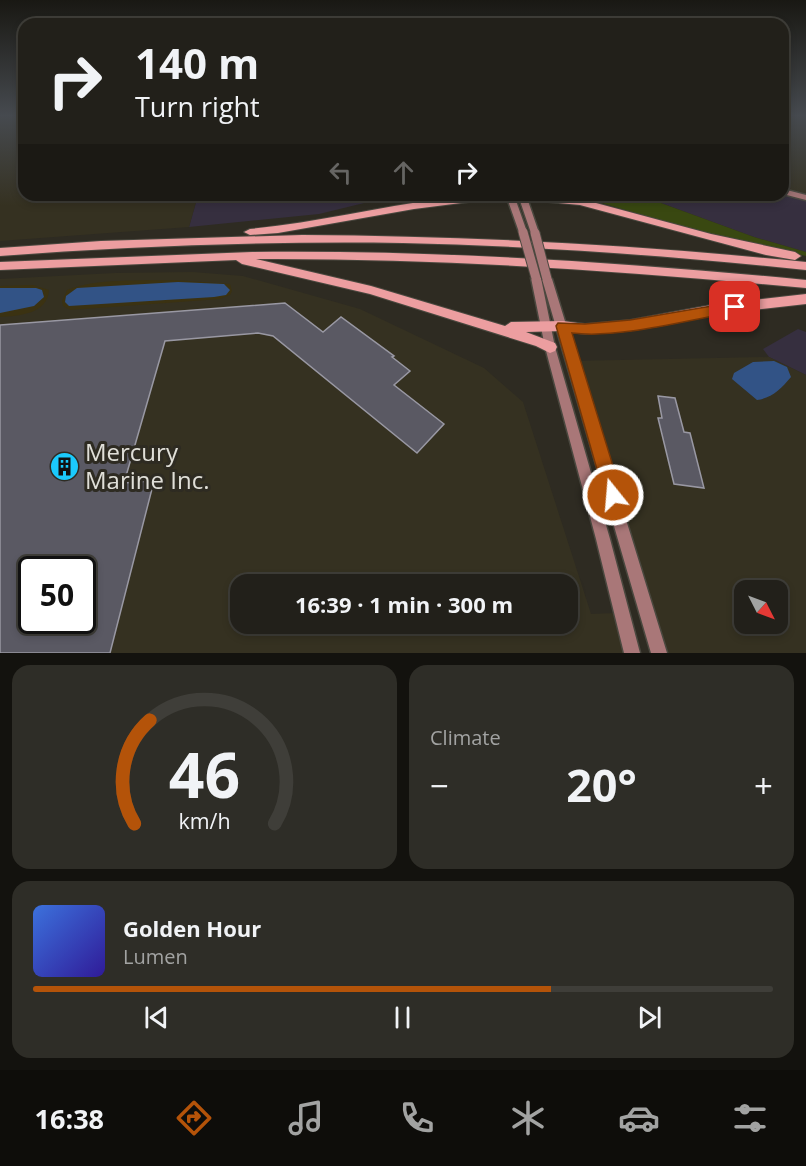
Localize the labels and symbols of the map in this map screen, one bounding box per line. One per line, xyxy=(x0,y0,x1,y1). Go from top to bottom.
pin xyxy=(709,281,760,332)
place label: Mercury Marine Inc. xyxy=(85,435,209,496)
building icon: Mercury Marine Inc. xyxy=(48,451,80,483)
position arrow xyxy=(581,463,645,527)
speed limit sign: 50 xyxy=(18,556,96,634)
north arrow xyxy=(734,580,788,634)

